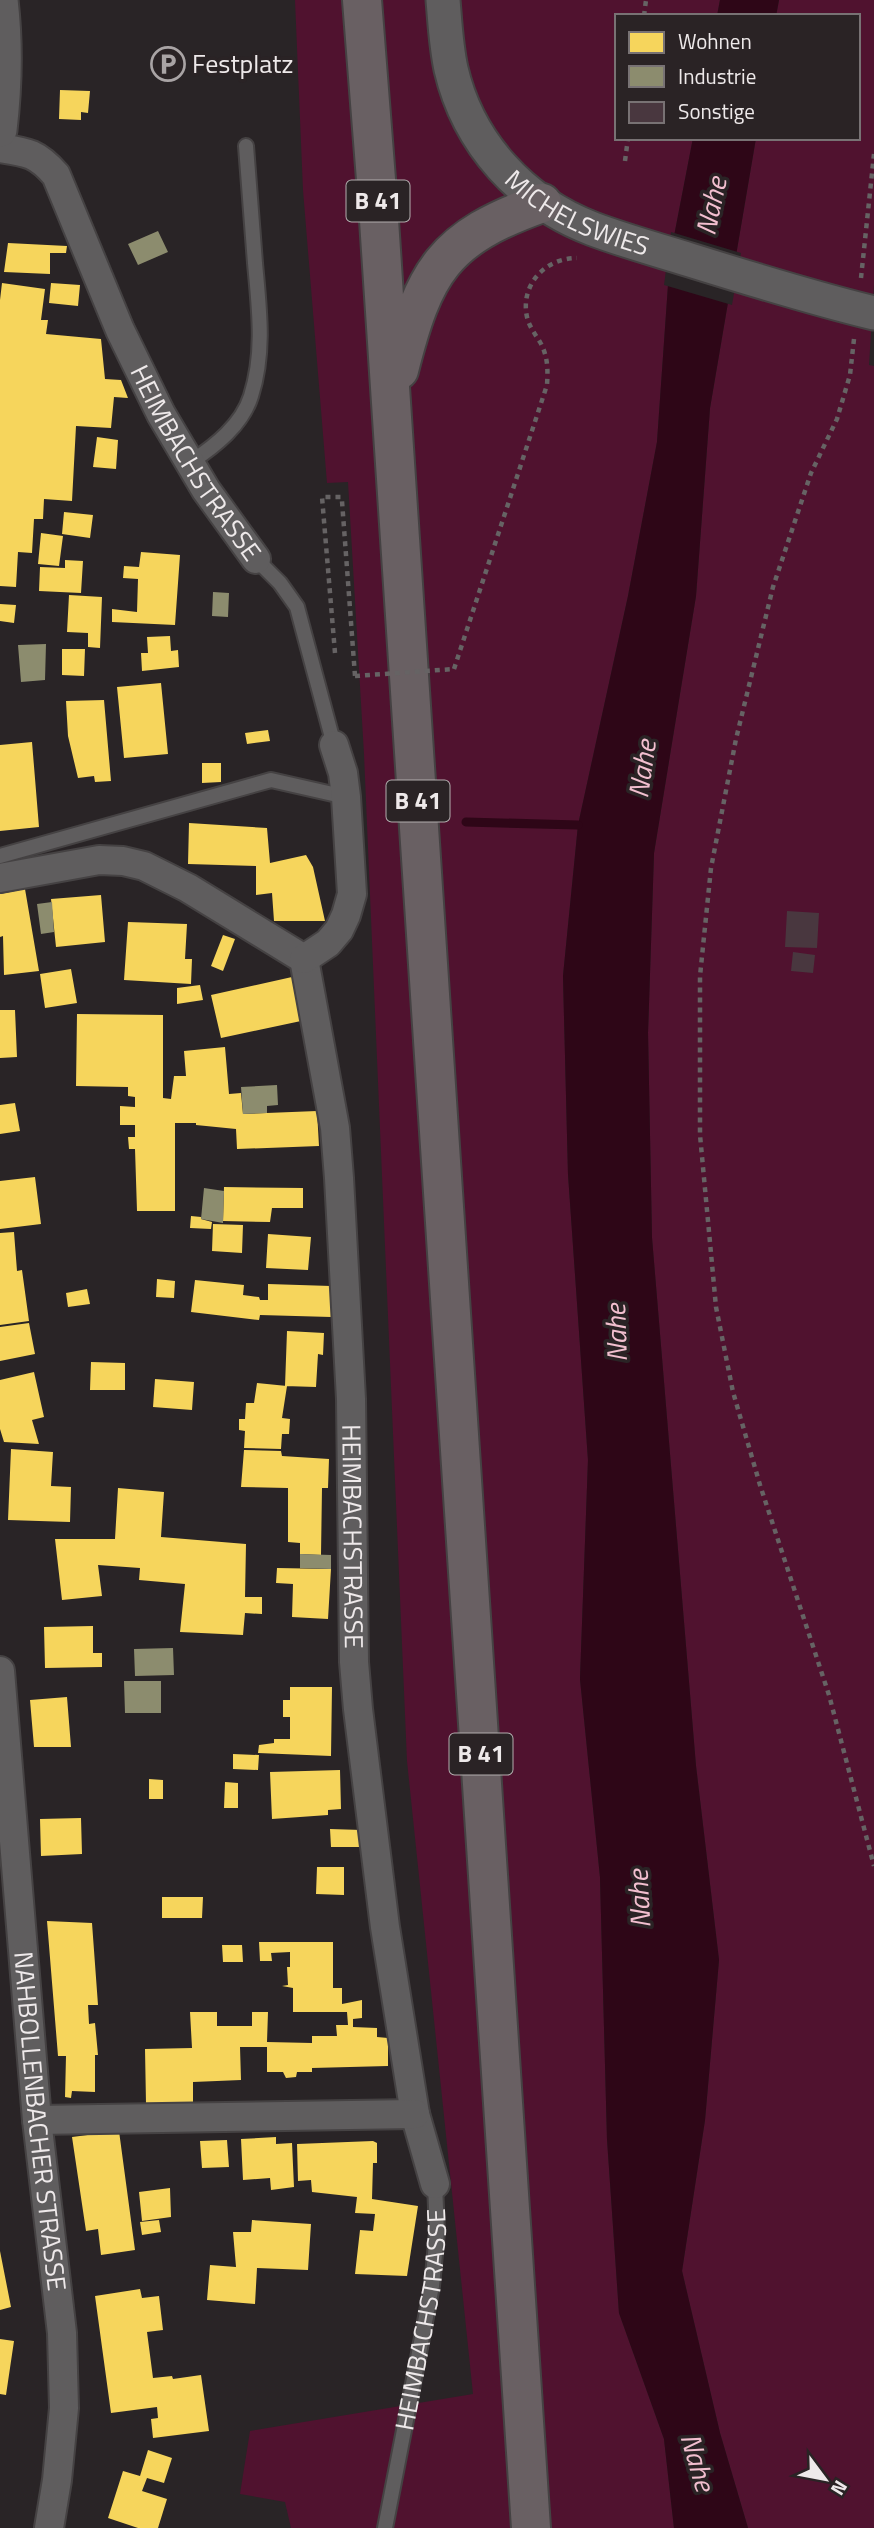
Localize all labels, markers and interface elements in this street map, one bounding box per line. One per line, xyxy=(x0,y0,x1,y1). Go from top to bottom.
legend xyxy=(615,14,860,140)
text: Wohnen xyxy=(678,25,752,57)
place label: Festplatz xyxy=(192,44,293,83)
parking icon: Festplatz xyxy=(149,45,187,83)
text: Industrie xyxy=(678,60,756,92)
text: Sonstige xyxy=(678,95,755,127)
street label: MICHELSWIES xyxy=(496,160,654,265)
water label: Nahe xyxy=(683,171,738,239)
road number: B 41 xyxy=(346,181,410,222)
street label: HEIMBACHSTRASSE xyxy=(121,358,271,569)
water label: Nahe xyxy=(616,735,667,801)
road number: B 41 xyxy=(386,780,450,822)
water label: Nahe xyxy=(593,1301,638,1363)
street label: HEIMBACHSTRASSE xyxy=(332,1424,374,1649)
road number: B 41 xyxy=(449,1734,512,1774)
water label: Nahe xyxy=(615,1867,662,1929)
street label: NAHBOLLENBACHER STRASSE xyxy=(4,1950,77,2293)
street label: HEIMBACHSTRASSE xyxy=(384,2208,456,2434)
water label: Nahe xyxy=(670,2428,728,2498)
north arrow xyxy=(790,2444,860,2514)
text: N xyxy=(824,2475,856,2502)

